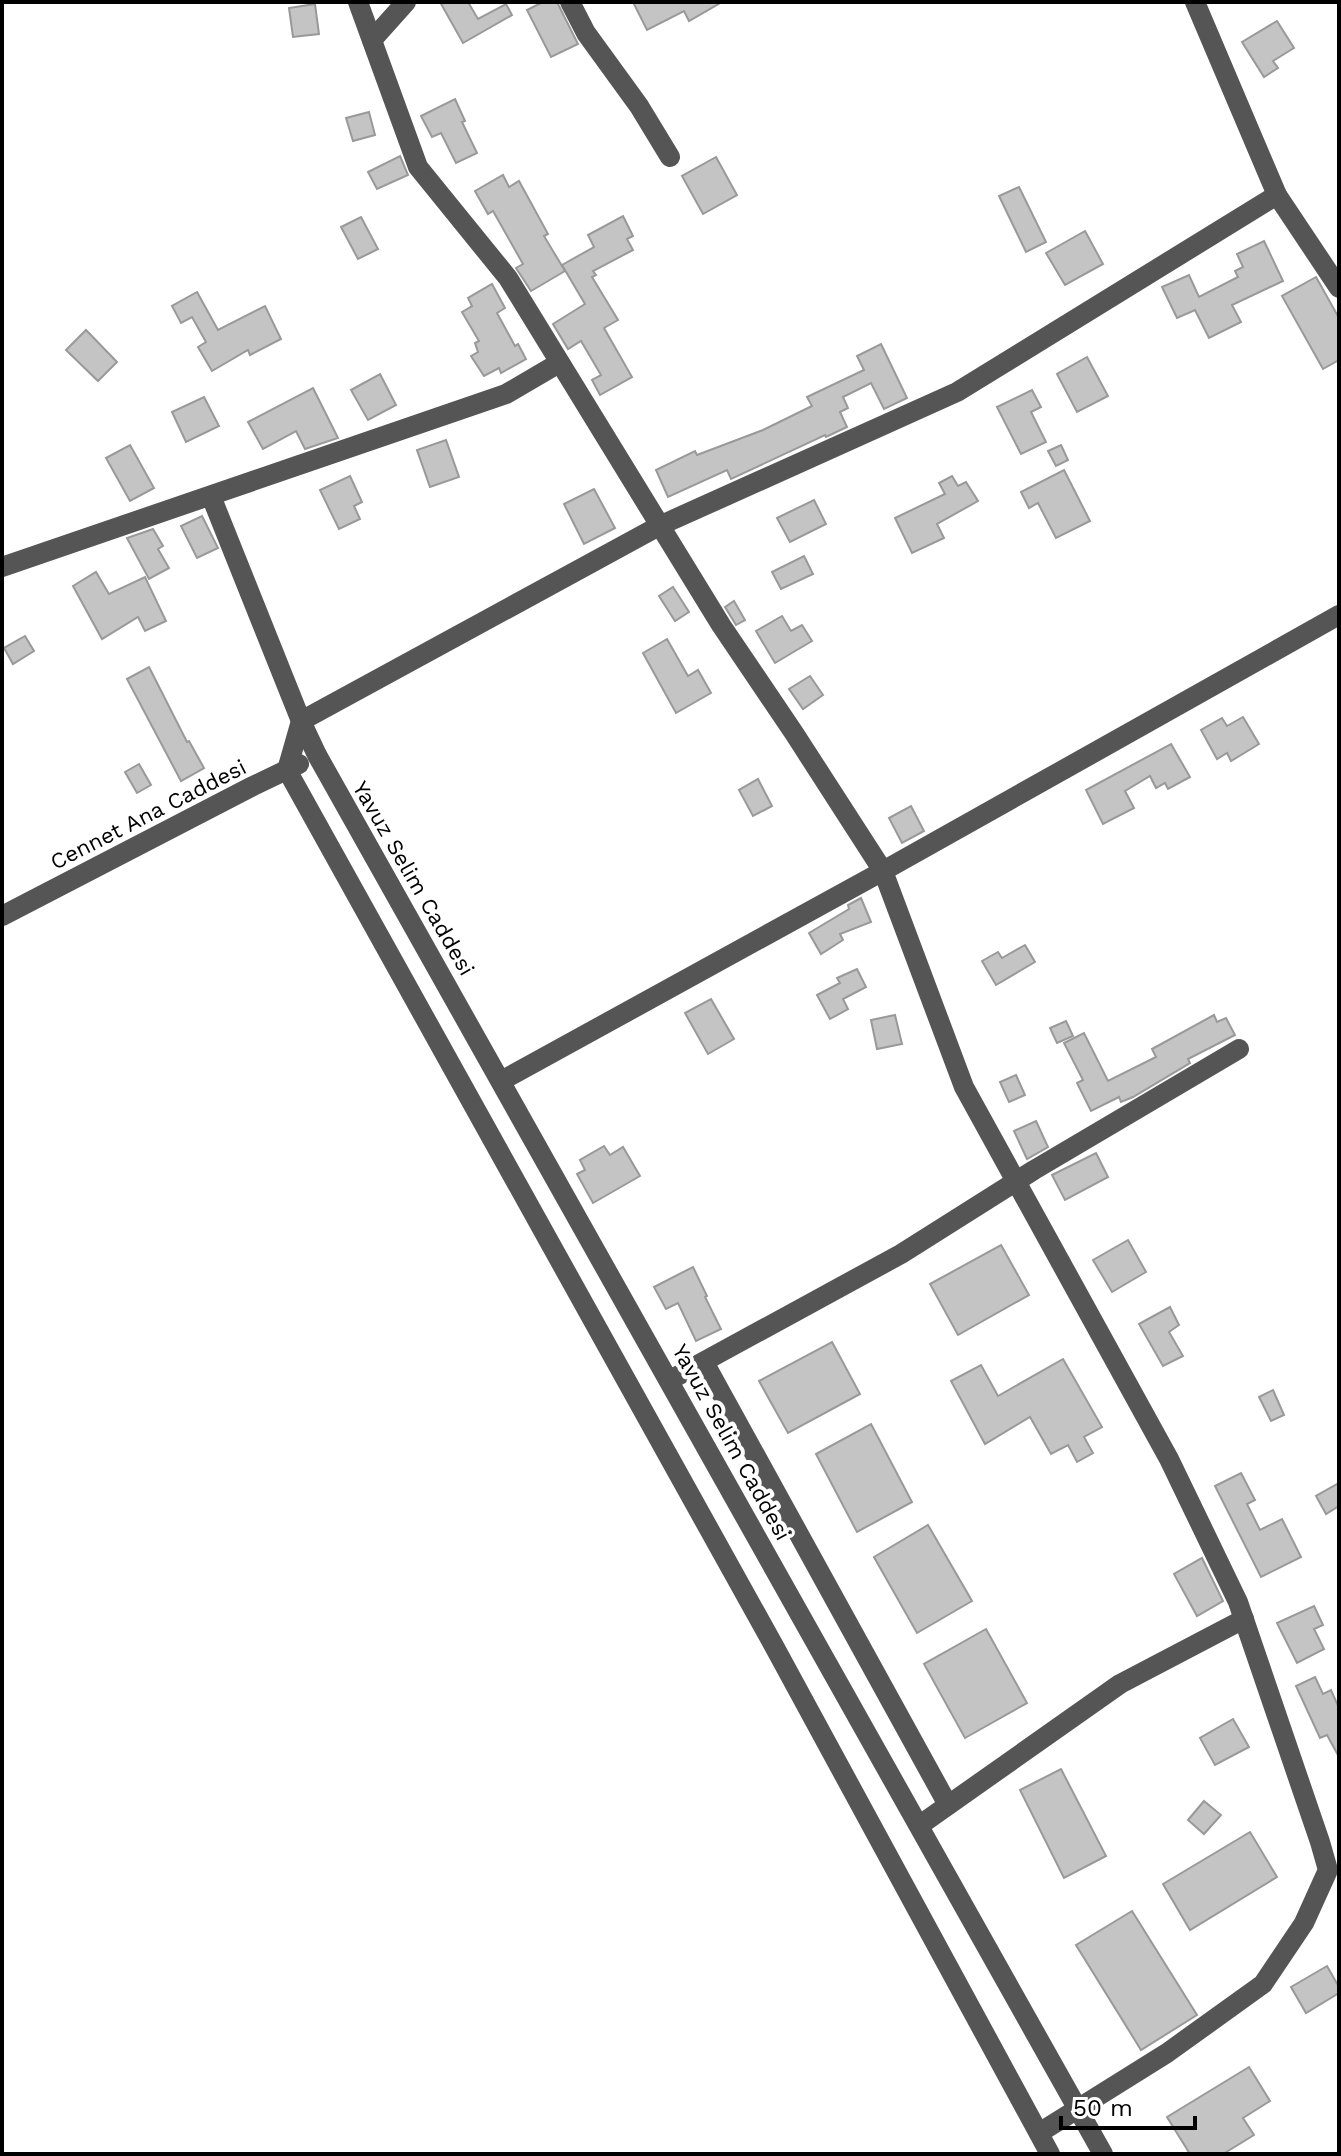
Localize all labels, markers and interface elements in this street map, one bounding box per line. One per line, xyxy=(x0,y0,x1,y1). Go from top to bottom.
street label: Cennet Ana Caddesi xyxy=(46,754,250,875)
street label: Yavuz Selim Caddesi xyxy=(348,777,479,980)
street label: Yavuz Selim Caddesi xyxy=(667,1340,796,1545)
scale bar xyxy=(1061,2080,1195,2130)
text: 50 m xyxy=(1073,2094,1133,2122)

